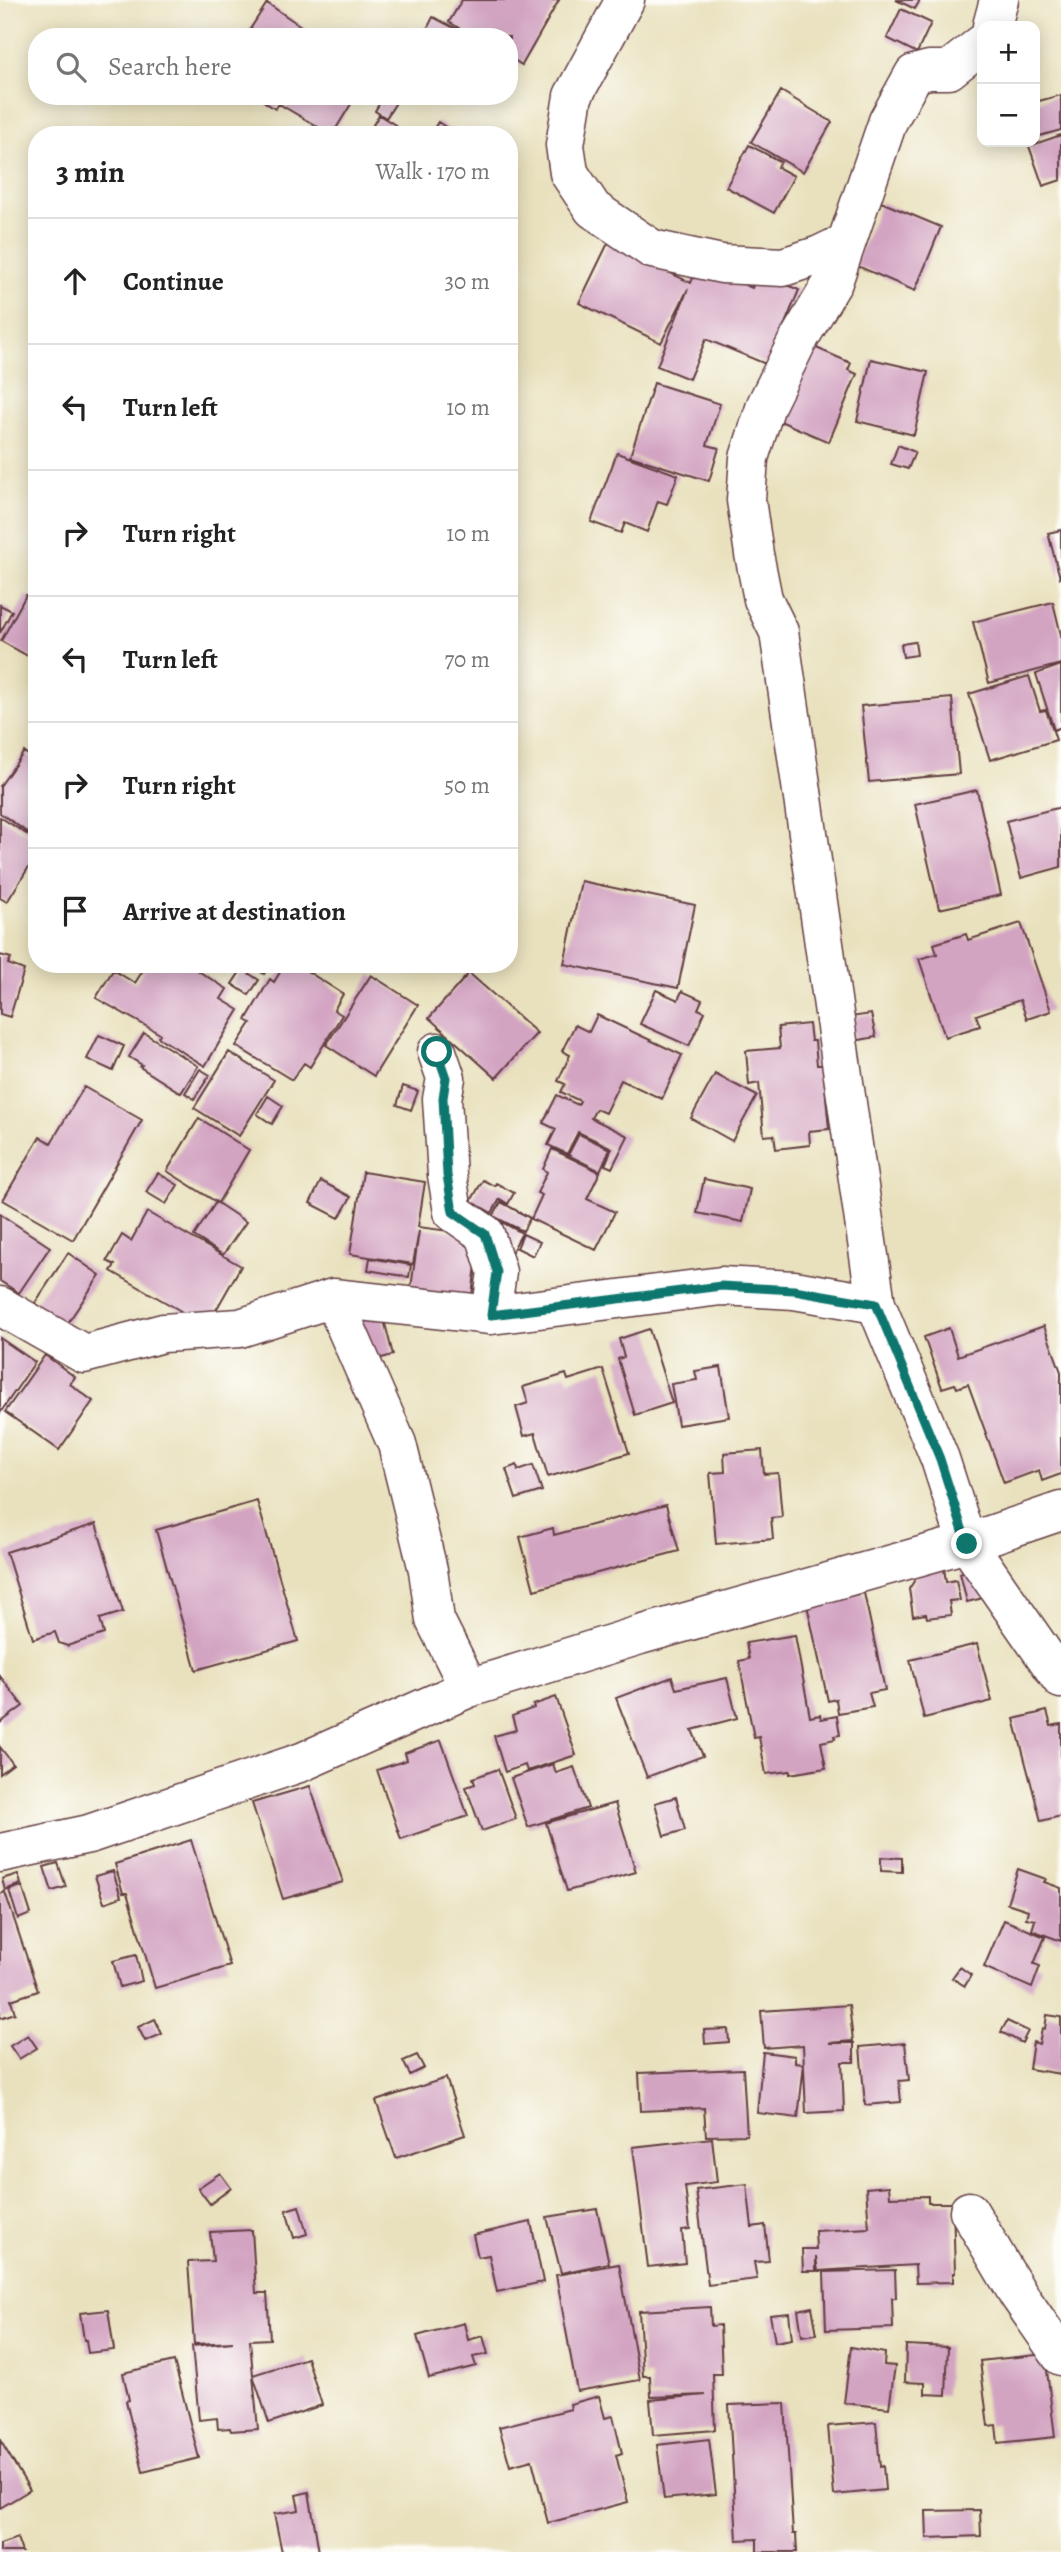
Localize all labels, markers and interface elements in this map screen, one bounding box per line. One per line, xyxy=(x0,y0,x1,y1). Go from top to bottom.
map controls xyxy=(977,21,1040,147)
button: + xyxy=(977,21,1040,84)
search box xyxy=(28,28,518,105)
icon: search xyxy=(52,48,90,86)
text: Search here xyxy=(108,49,232,84)
button: − xyxy=(977,84,1040,147)
text: 3 min xyxy=(56,152,125,192)
text: Walk · 170 m xyxy=(376,156,490,187)
icon: ahead xyxy=(56,262,94,300)
text: Continue xyxy=(123,264,224,299)
text: 30 m xyxy=(444,266,490,297)
icon: left xyxy=(56,388,94,426)
text: Turn left xyxy=(123,390,218,425)
text: 10 m xyxy=(446,392,490,423)
icon: right xyxy=(56,514,94,552)
text: Turn right xyxy=(123,516,236,551)
text: 10 m xyxy=(446,518,490,549)
icon: left xyxy=(56,640,94,678)
text: Turn left xyxy=(123,642,218,677)
text: 70 m xyxy=(444,644,490,675)
icon: right xyxy=(56,766,94,804)
text: Turn right xyxy=(123,768,236,803)
text: 50 m xyxy=(444,770,490,801)
icon: arrive xyxy=(56,892,94,930)
text: Arrive at destination xyxy=(123,894,346,929)
route start xyxy=(421,1036,452,1067)
route end xyxy=(951,1528,982,1559)

